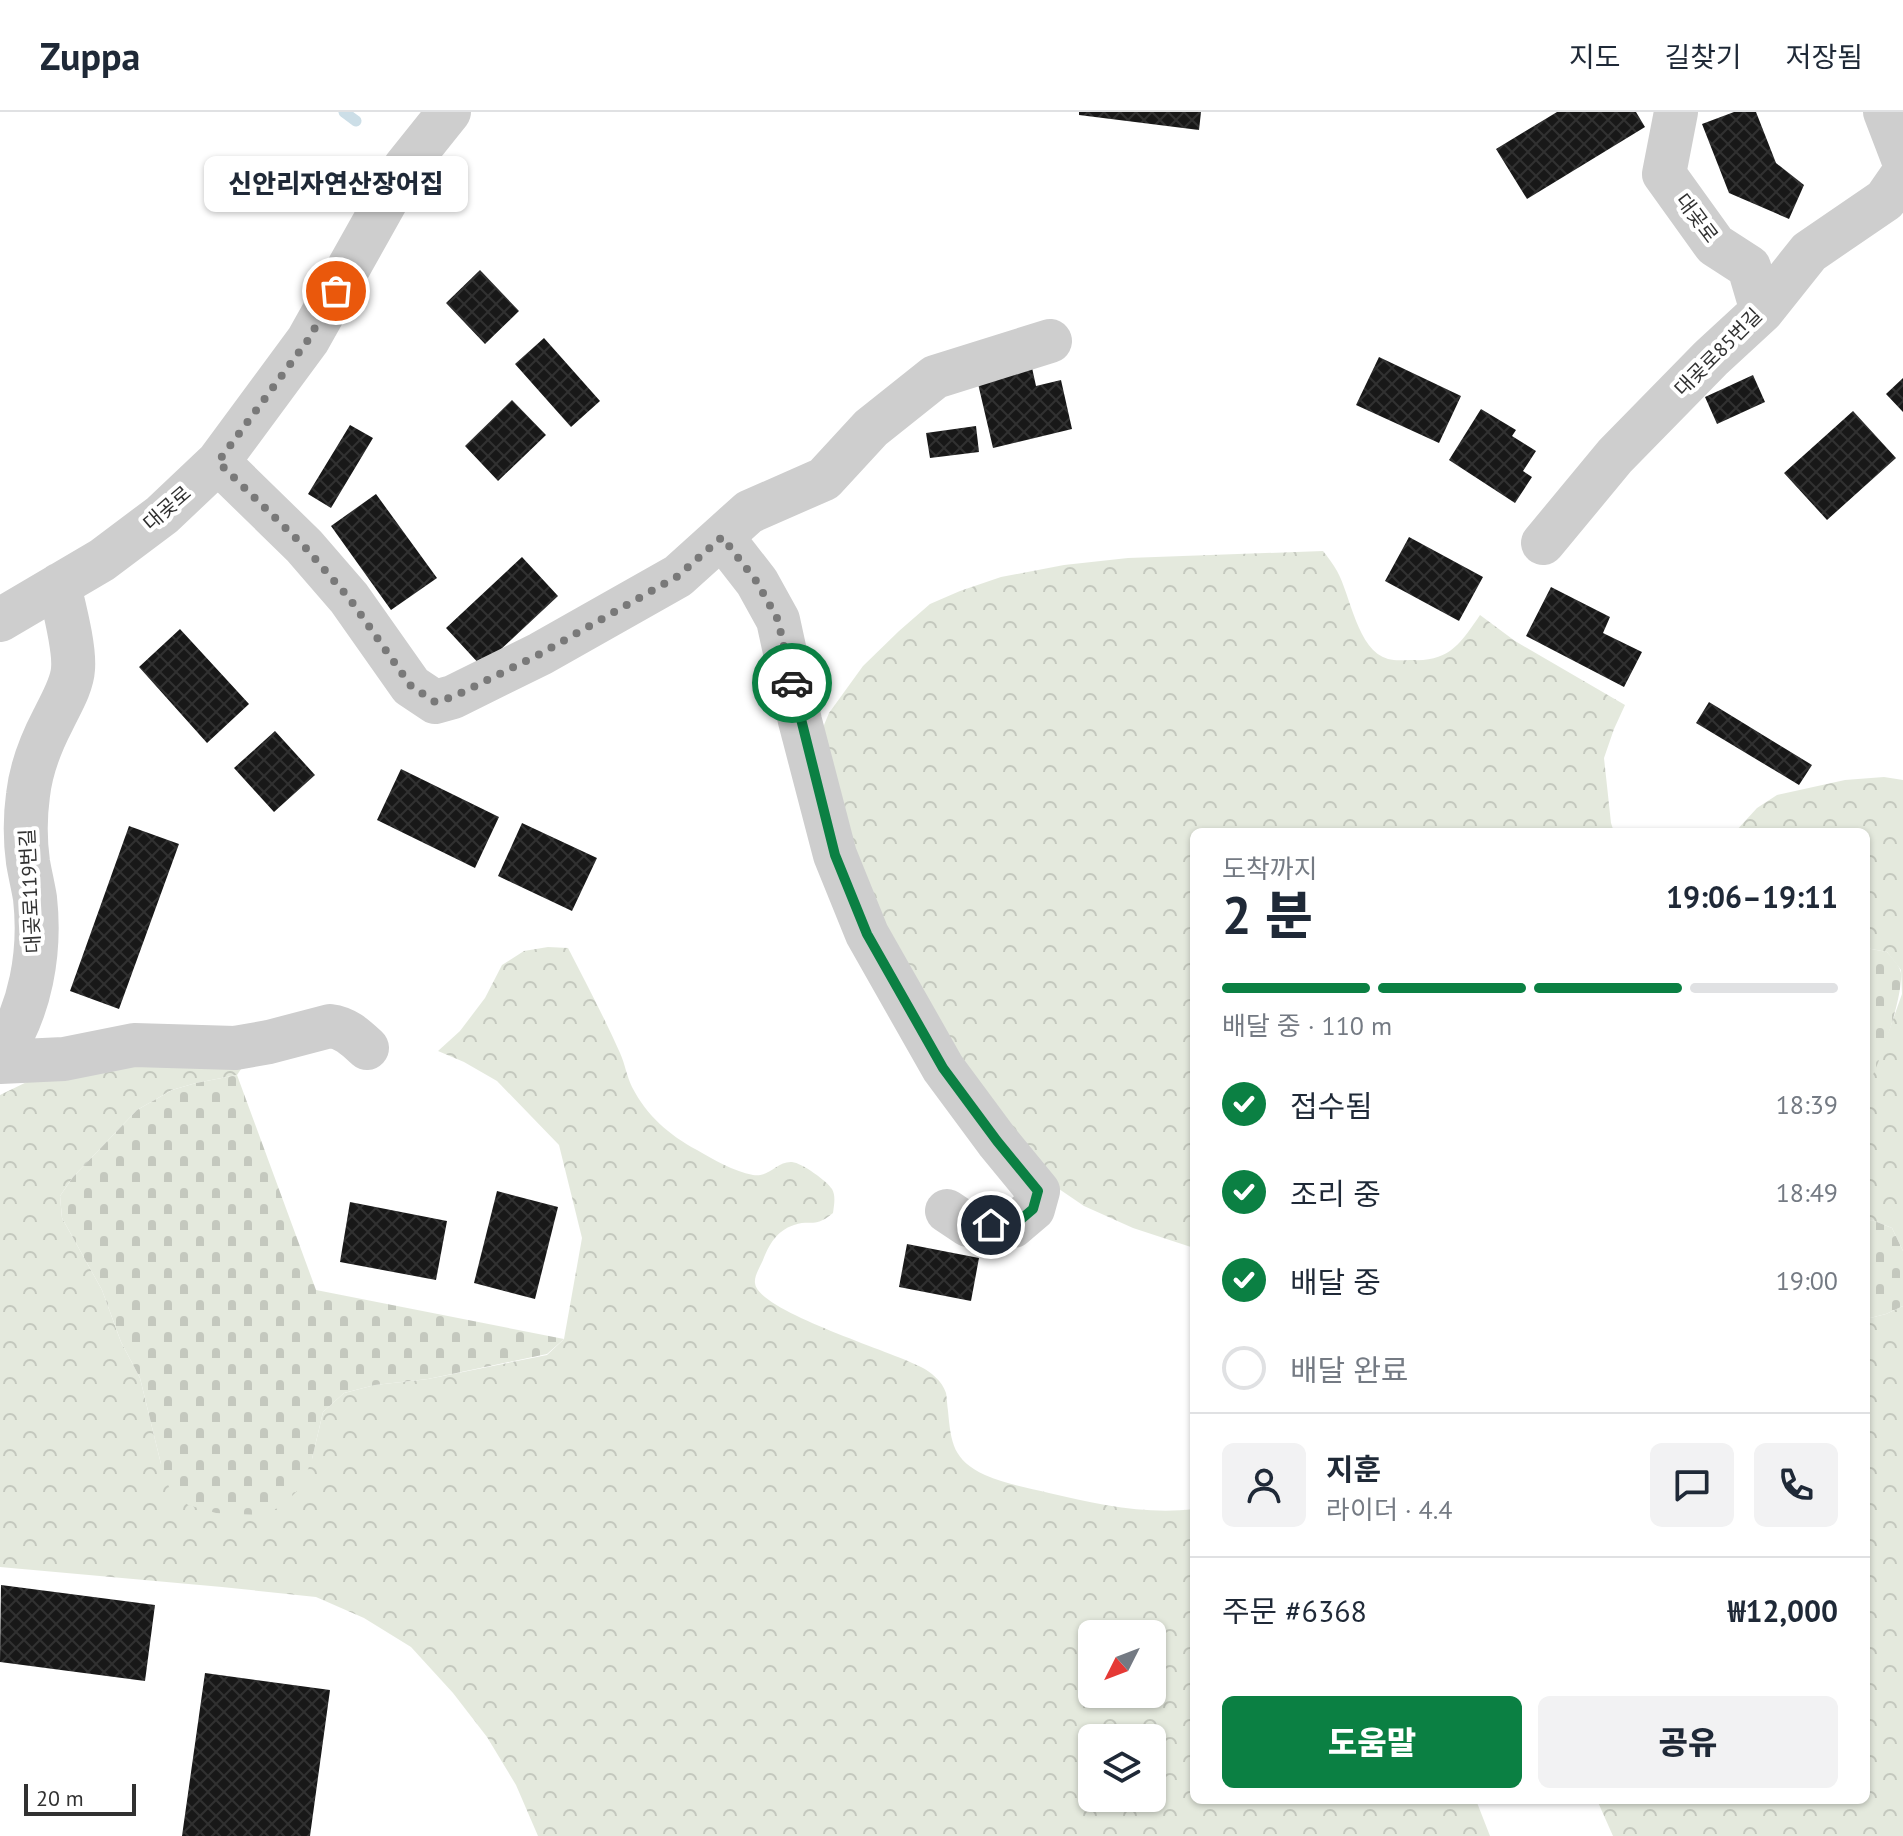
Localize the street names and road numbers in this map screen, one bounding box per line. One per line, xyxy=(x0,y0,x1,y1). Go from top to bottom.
street label: 대곶로 xyxy=(1670,188,1724,248)
street label: 대곶로85번길 xyxy=(1669,303,1767,401)
street label: 대곶로 xyxy=(138,480,196,536)
street label: 대곶로119번길 xyxy=(14,828,46,954)

